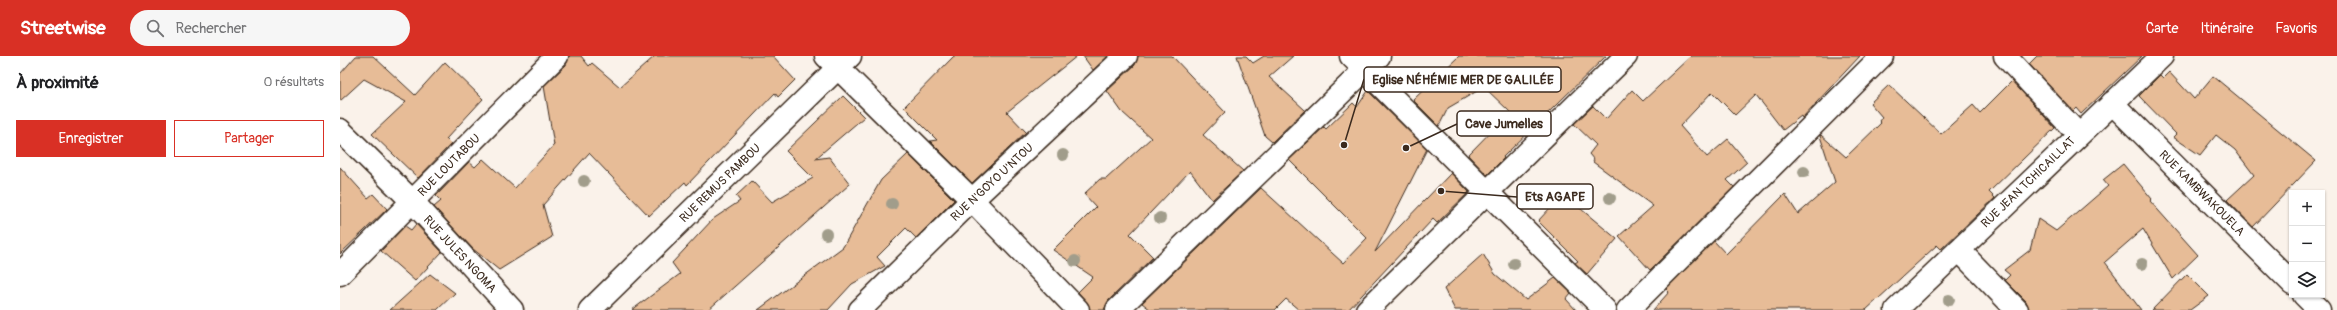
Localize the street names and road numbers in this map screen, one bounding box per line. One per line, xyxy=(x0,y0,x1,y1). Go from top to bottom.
street label: RUE LOUTABOU xyxy=(415,131,484,200)
street label: RUE JEAN TCHICAILLAT xyxy=(1978,133,2079,231)
street label: RUE N'GOYO U'NTOU xyxy=(948,140,1037,225)
street label: RUE REMUS PAMBOU xyxy=(677,141,764,226)
street label: RUE KAMBWAKOUELA xyxy=(2156,147,2248,240)
street label: RUE JULES NGOMA xyxy=(420,213,499,296)

